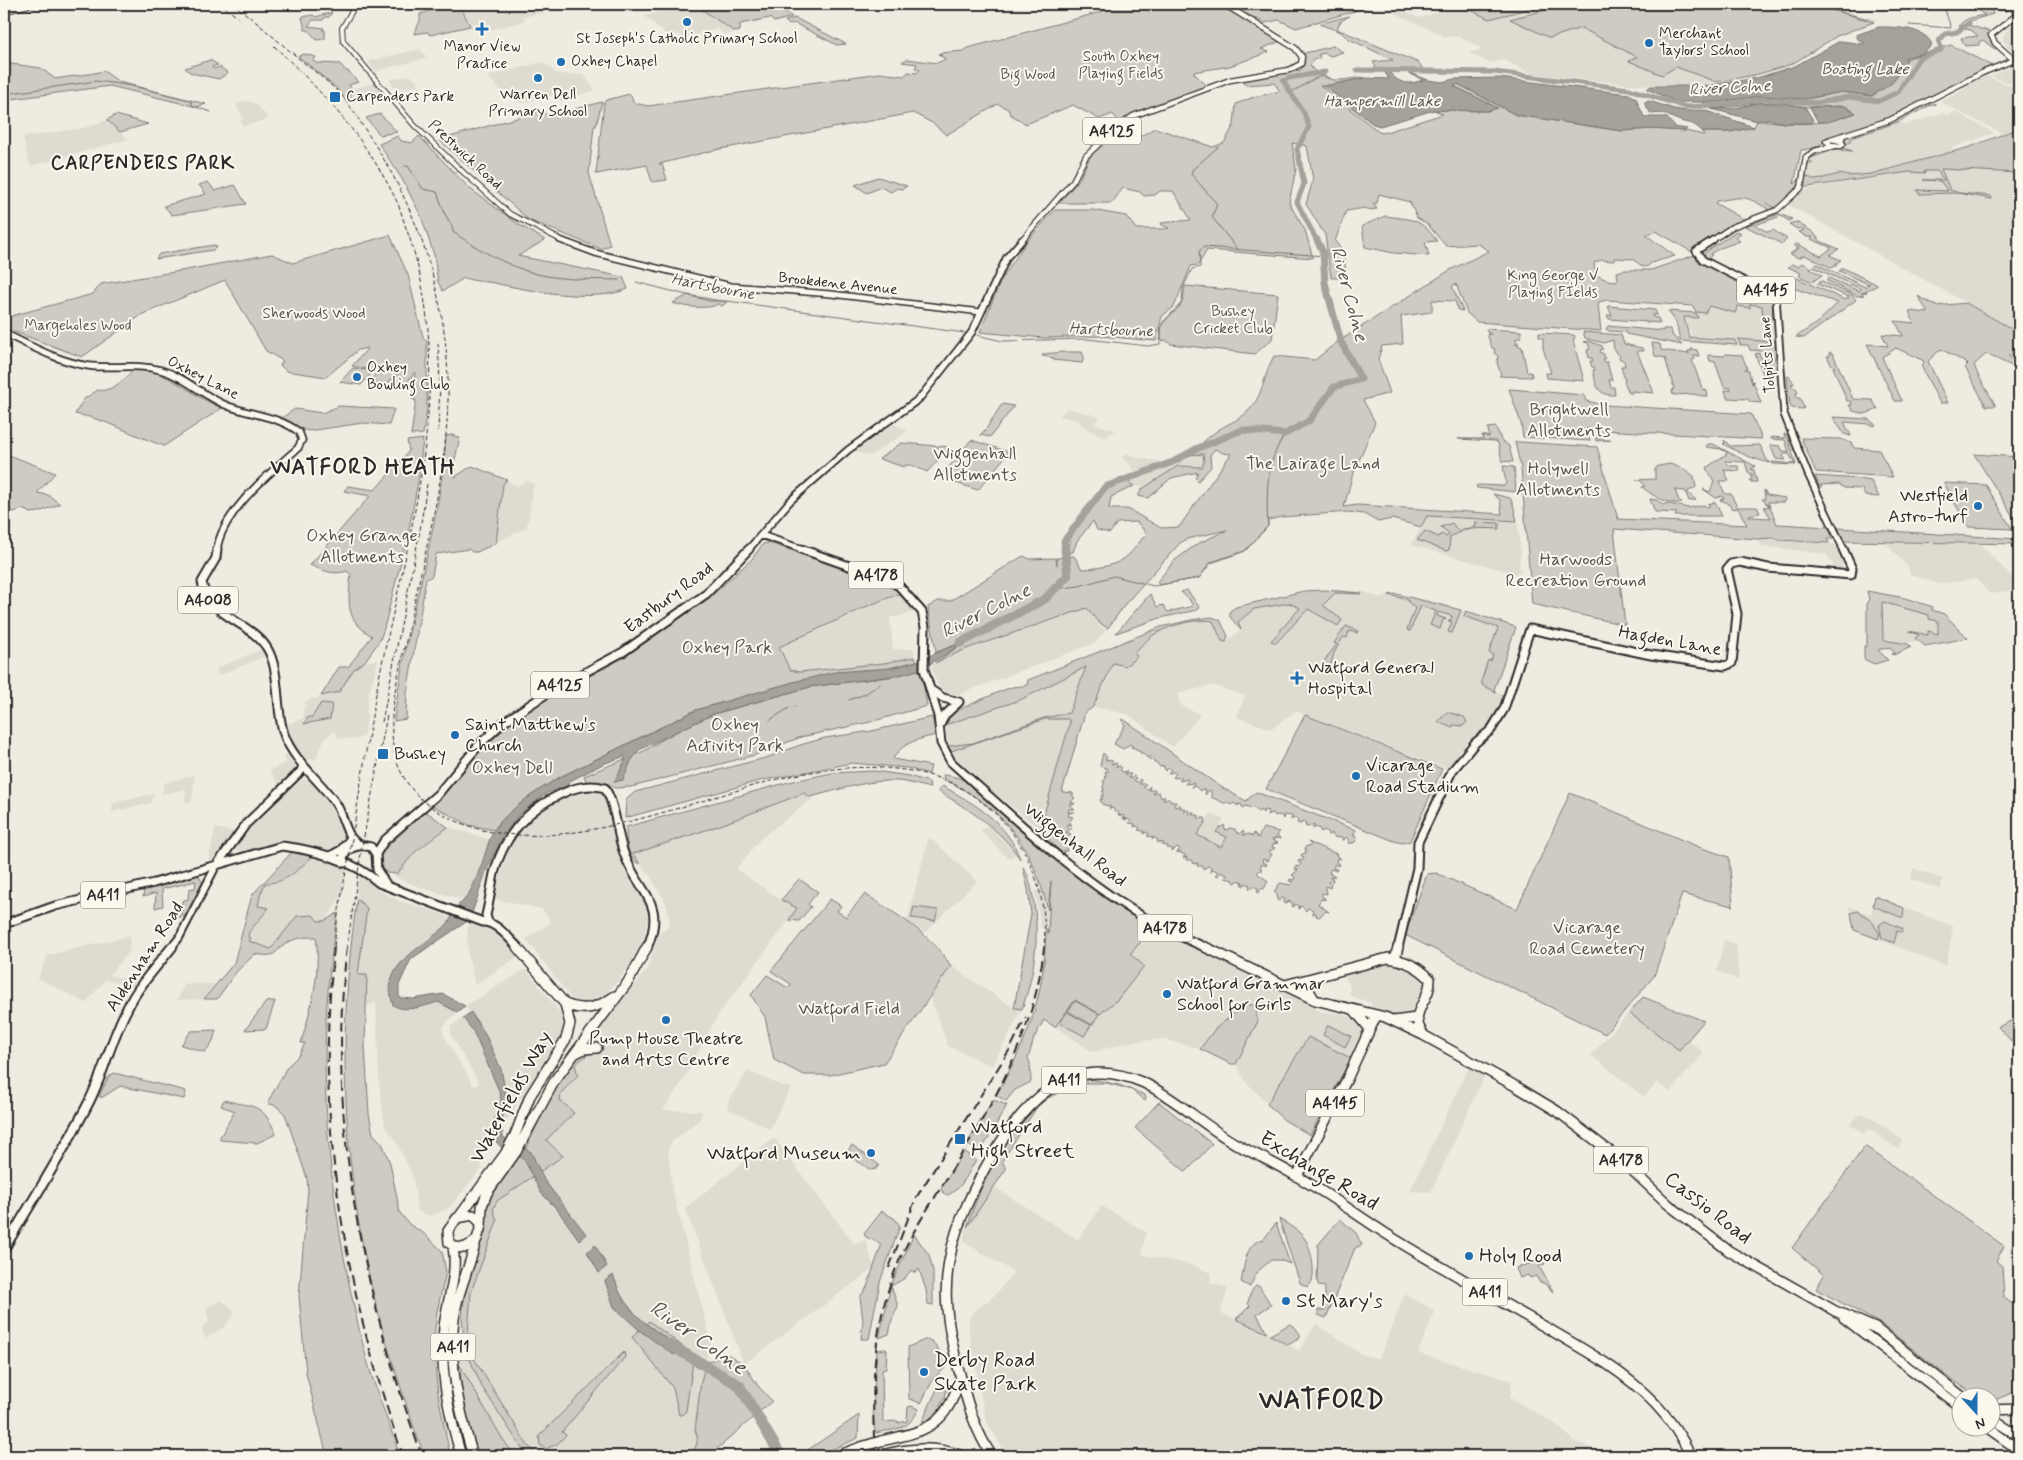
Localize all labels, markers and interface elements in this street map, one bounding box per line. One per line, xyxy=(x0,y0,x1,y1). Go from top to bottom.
marker: St Joseph's Catholic Primary School xyxy=(681,16,693,28)
marker: Manor View Practice xyxy=(475,22,489,36)
place label: Merchant Taylors' School xyxy=(1659,24,1749,61)
place label: St Joseph's Catholic Primary School xyxy=(576,29,798,49)
place label: Manor View Practice xyxy=(444,37,520,74)
marker: Merchant Taylors' School xyxy=(1643,37,1655,49)
park label: South Oxhey Playing Fields xyxy=(1079,47,1164,85)
place label: Oxhey Chapel xyxy=(571,52,658,72)
marker: Oxhey Chapel xyxy=(555,56,567,68)
water label: Boating Lake xyxy=(1821,59,1909,82)
park label: Big Wood xyxy=(1001,65,1056,86)
marker: Warren Dell Primary School xyxy=(532,72,544,84)
water label: River Colne xyxy=(1689,75,1772,101)
place label: Warren Dell Primary School xyxy=(488,85,588,122)
place label: Carpenders Park xyxy=(346,87,454,107)
marker: Carpenders Park xyxy=(328,90,342,104)
water label: Hampermill Lake xyxy=(1324,91,1441,112)
street label: Prestwick Road xyxy=(424,116,506,194)
road number: A4125 xyxy=(1083,118,1141,144)
district label: CARPENDERS PARK xyxy=(51,151,235,176)
water label: River Colne xyxy=(1324,244,1374,345)
park label: King George V Playing FIelds xyxy=(1507,266,1599,304)
street label: Brookdene Avenue xyxy=(777,268,899,300)
water label: Hartsbourne xyxy=(670,269,757,305)
road number: A4145 xyxy=(1737,276,1795,304)
park label: Bushey Cricket Club xyxy=(1193,302,1273,339)
park label: Sherwoods Wood xyxy=(262,304,366,324)
park label: Margeholes Wood xyxy=(24,316,132,337)
street label: Tolpits Lane xyxy=(1755,316,1781,394)
water label: Hartsbourne xyxy=(1068,318,1154,342)
street label: Oxhey Lane xyxy=(164,351,242,405)
place label: Oxhey Bowling Club xyxy=(367,358,450,396)
marker: Oxhey Bowling Club xyxy=(351,371,363,383)
park label: Brightwell Allotments xyxy=(1527,398,1611,443)
park label: Wiggenhall Allotments xyxy=(933,442,1017,487)
park label: The Lairage Land xyxy=(1246,452,1380,478)
district label: WATFORD HEATH xyxy=(269,454,456,482)
park label: Holywell Allotments xyxy=(1516,457,1600,502)
place label: Westfield Astro-turf xyxy=(1888,484,1968,529)
marker: Westfield Astro-turf xyxy=(1972,500,1984,512)
park label: Oxhey Grange Allotments xyxy=(306,524,418,569)
park label: Harwoods Recreation Ground xyxy=(1506,548,1646,593)
street label: Eastbury Road xyxy=(619,557,719,639)
road number: A4178 xyxy=(848,562,904,588)
water label: River Colne xyxy=(937,578,1035,644)
road number: A4008 xyxy=(178,586,238,614)
street label: Hagden Lane xyxy=(1616,620,1724,664)
park label: Oxhey Park xyxy=(682,636,772,660)
place label: Watford General Hospital xyxy=(1308,656,1434,701)
marker: Watford General Hospital xyxy=(1290,671,1304,685)
road number: A4125 xyxy=(531,672,589,698)
place label: Saint Matthew's Church xyxy=(465,713,596,758)
park label: Oxhey Activity Park xyxy=(686,713,784,758)
marker: Saint Matthew's Church xyxy=(449,729,461,741)
place label: Bushey xyxy=(394,742,446,766)
marker: Bushey xyxy=(376,747,390,761)
place label: Vicarage Road Stadium xyxy=(1366,754,1479,799)
park label: Oxhey Dell xyxy=(472,756,552,780)
marker: Vicarage Road Stadium xyxy=(1350,770,1362,782)
street label: Wiggenhall Road xyxy=(1017,797,1131,894)
road number: A411 xyxy=(80,882,126,908)
street label: Aldenham Road xyxy=(101,897,189,1017)
road number: A4178 xyxy=(1138,914,1192,941)
park label: Vicarage Road Cemetery xyxy=(1529,916,1645,961)
place label: Watford Grammar School for Girls xyxy=(1177,972,1325,1019)
marker: Watford Grammar School for Girls xyxy=(1161,988,1173,1000)
park label: Watford Field xyxy=(798,997,900,1023)
marker: Pump House Theatre and Arts Centre xyxy=(660,1014,672,1026)
street label: Waterfields Way xyxy=(463,1026,559,1168)
place label: Pump House Theatre and Arts Centre xyxy=(589,1027,743,1072)
road number: A411 xyxy=(1042,1066,1086,1094)
road number: A4145 xyxy=(1306,1090,1364,1116)
place label: Watford High Street xyxy=(971,1113,1075,1167)
street label: Exchange Road xyxy=(1253,1124,1384,1219)
marker: Watford High Street xyxy=(953,1132,967,1146)
place label: Watford Museum xyxy=(706,1139,861,1169)
road number: A4178 xyxy=(1594,1146,1648,1174)
marker: Watford Museum xyxy=(865,1147,877,1159)
street label: Cassio Road xyxy=(1658,1165,1758,1251)
place label: Holy Rood xyxy=(1479,1242,1562,1270)
marker: Holy Rood xyxy=(1463,1250,1475,1262)
road number: A411 xyxy=(1462,1278,1508,1305)
place label: St Mary's xyxy=(1296,1287,1383,1315)
water label: River Colne xyxy=(644,1294,753,1382)
marker: St Mary's xyxy=(1280,1295,1292,1307)
road number: A411 xyxy=(430,1334,476,1360)
place label: Derby Road Skate Park xyxy=(934,1346,1037,1398)
marker: Derby Road Skate Park xyxy=(918,1366,930,1378)
district label: WATFORD xyxy=(1258,1384,1385,1418)
north arrow xyxy=(1950,1388,2000,1438)
text: N xyxy=(1973,1413,1988,1433)

